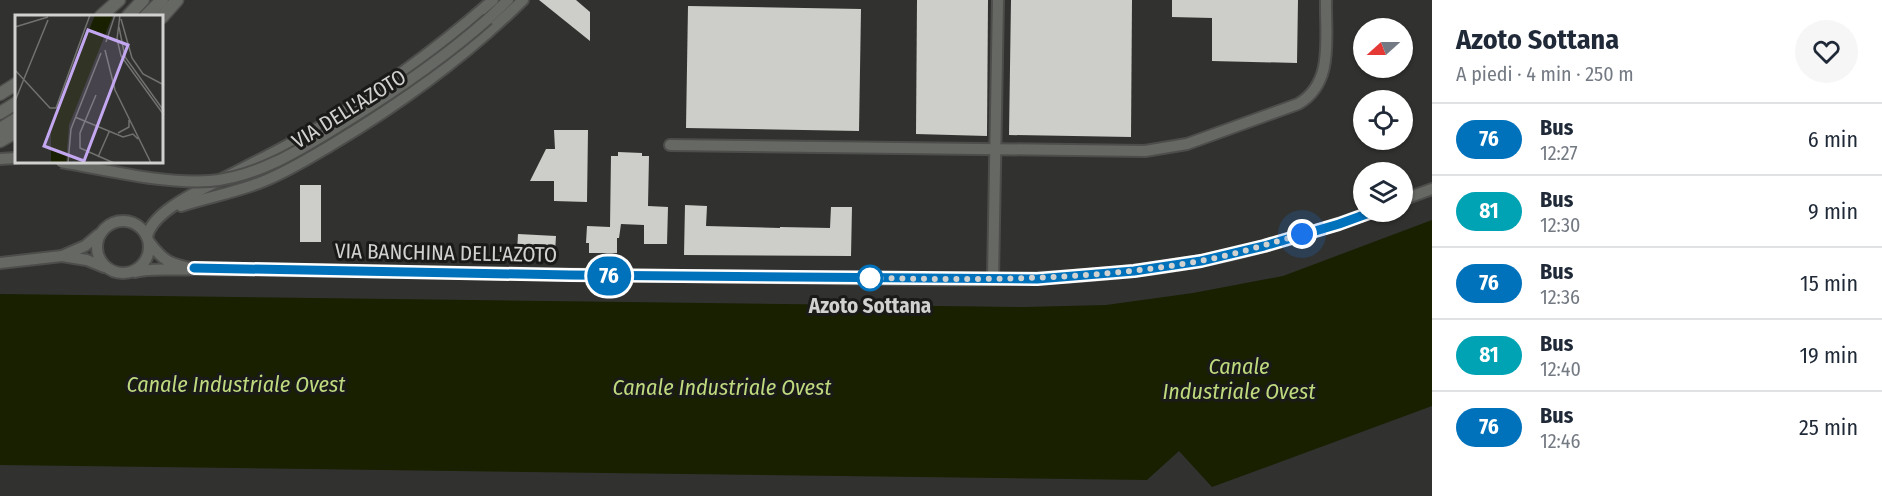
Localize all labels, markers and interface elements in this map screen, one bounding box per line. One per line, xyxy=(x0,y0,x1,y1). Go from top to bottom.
inset map xyxy=(15,15,164,164)
north arrow xyxy=(1353,18,1413,78)
map controls xyxy=(1353,18,1413,222)
button: heart xyxy=(1795,20,1858,83)
text: Azoto Sottana xyxy=(1456,23,1619,56)
text: A piedi · 4 min · 250 m xyxy=(1456,62,1634,86)
street label: VIA DELL'AZOTO xyxy=(287,64,411,154)
button: locate xyxy=(1353,90,1413,150)
text: Bus xyxy=(1540,114,1573,141)
text: 76 xyxy=(1479,126,1499,152)
text: 6 min xyxy=(1808,126,1858,153)
text: 12:27 xyxy=(1540,141,1578,165)
button: layers xyxy=(1353,162,1413,222)
text: Bus xyxy=(1540,186,1573,213)
text: 81 xyxy=(1479,198,1499,224)
text: 9 min xyxy=(1808,198,1858,225)
text: 12:30 xyxy=(1540,213,1580,237)
your location xyxy=(1287,219,1317,249)
street label: VIA BANCHINA DELL'AZOTO xyxy=(335,238,557,268)
line badge: 76 xyxy=(582,256,636,296)
text: Bus xyxy=(1540,258,1573,285)
text: 76 xyxy=(599,263,619,289)
marker: Azoto Sottana xyxy=(857,265,883,291)
text: 76 xyxy=(1479,270,1499,296)
text: 15 min xyxy=(1800,270,1858,297)
text: 12:36 xyxy=(1540,285,1580,309)
place label: Azoto Sottana xyxy=(808,293,931,319)
text: Bus xyxy=(1540,330,1573,357)
text: 81 xyxy=(1479,342,1499,368)
text: 19 min xyxy=(1800,342,1858,369)
water label: Canale Industriale Ovest xyxy=(1163,353,1316,405)
text: 12:40 xyxy=(1540,357,1581,381)
water label: Canale Industriale Ovest xyxy=(126,371,346,398)
water label: Canale Industriale Ovest xyxy=(612,374,832,401)
text: Bus xyxy=(1540,402,1573,429)
text: 76 xyxy=(1479,414,1499,440)
text: 25 min xyxy=(1799,414,1858,441)
text: 12:46 xyxy=(1540,429,1580,453)

